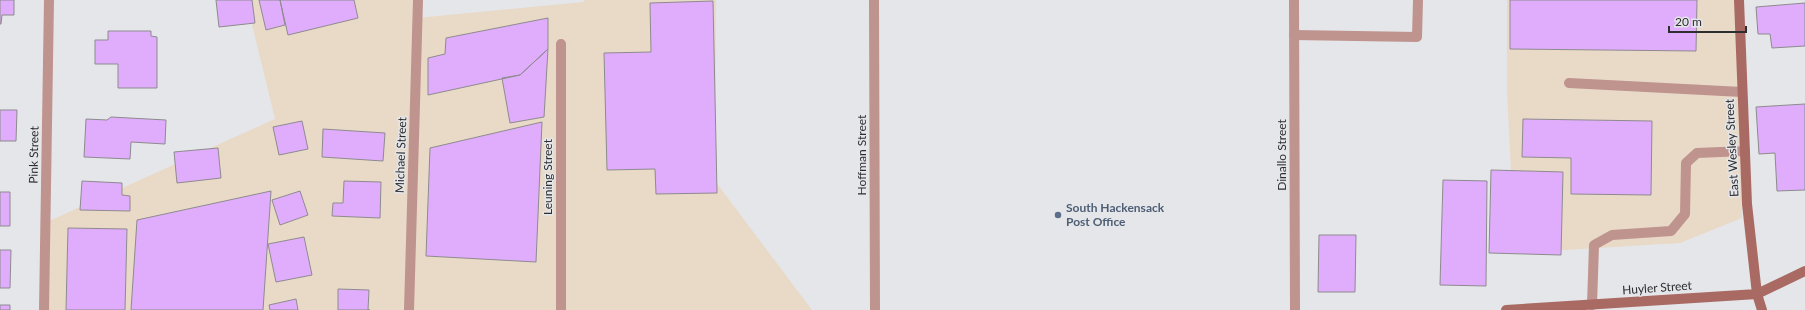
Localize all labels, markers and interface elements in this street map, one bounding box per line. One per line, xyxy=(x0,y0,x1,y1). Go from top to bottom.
scale bar xyxy=(1669,8,1746,34)
text: 20 m xyxy=(1675,14,1702,29)
street label: East Wesley Street xyxy=(1721,98,1742,197)
street label: Hoffman Street xyxy=(854,114,869,195)
street label: Michael Street xyxy=(392,116,409,193)
street label: Dinallo Street xyxy=(1274,118,1289,191)
street label: Pink Street xyxy=(25,125,42,184)
street label: Leuning Street xyxy=(540,138,555,215)
place label: South Hackensack Post Office xyxy=(1066,200,1165,229)
marker: South Hackensack Post Office xyxy=(1053,210,1063,220)
street label: Huyler Street xyxy=(1622,278,1693,297)

